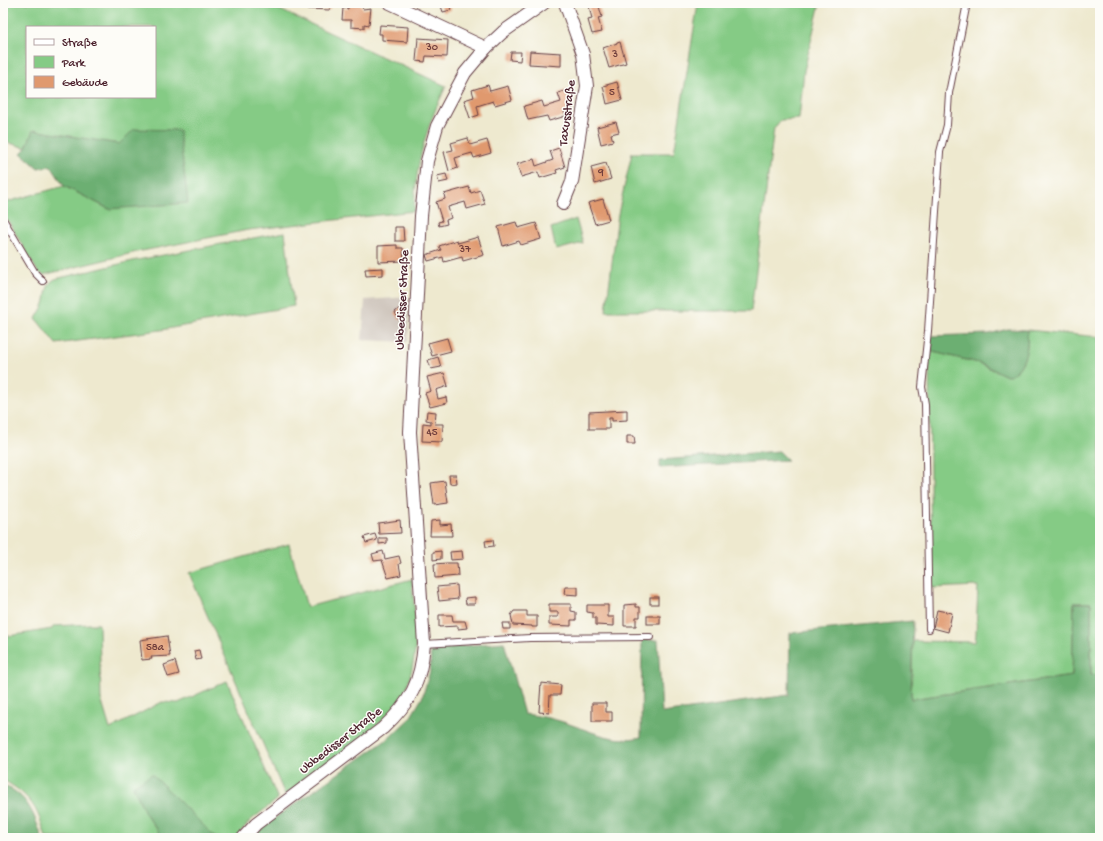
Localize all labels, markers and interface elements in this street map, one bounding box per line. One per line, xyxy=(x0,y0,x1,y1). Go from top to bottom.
legend xyxy=(26,26,156,98)
text: Straße xyxy=(62,37,98,51)
house number: 30 xyxy=(425,42,438,54)
house number: 3 xyxy=(611,49,618,61)
text: Park xyxy=(61,57,87,71)
text: Gebäude xyxy=(62,77,108,91)
street label: Taxusstraße xyxy=(556,79,580,148)
house number: 5 xyxy=(609,87,615,99)
house number: 9 xyxy=(597,167,604,179)
house number: 37 xyxy=(458,244,471,256)
street label: Ubbedisser Straße xyxy=(393,249,413,350)
house number: 45 xyxy=(427,427,438,439)
house number: 58a xyxy=(146,642,165,654)
street label: Ubbedisser Straße xyxy=(297,704,385,778)

